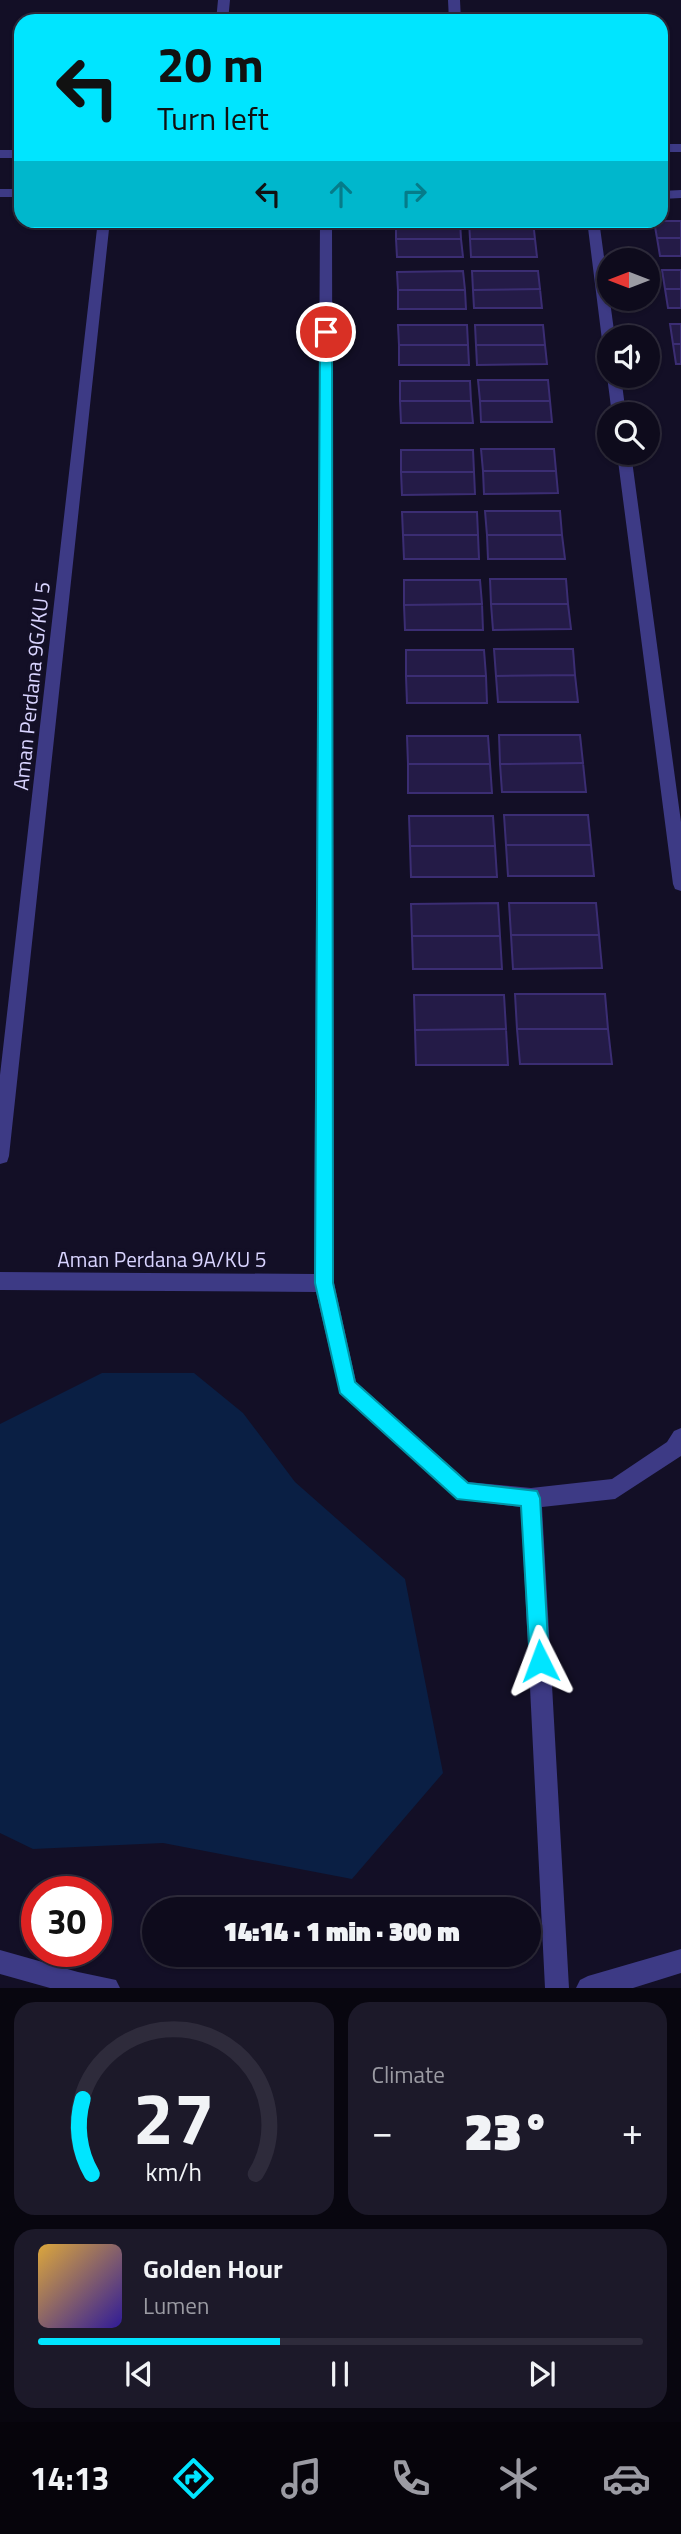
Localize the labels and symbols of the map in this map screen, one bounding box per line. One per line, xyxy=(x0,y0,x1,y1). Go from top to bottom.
north arrow xyxy=(597,248,660,312)
pin xyxy=(296,302,356,362)
street label: Aman Perdana 9G/KU 5 xyxy=(4,580,58,792)
street label: Aman Perdana 9A/KU 5 xyxy=(57,1243,267,1275)
position arrow xyxy=(503,1624,577,1698)
speed limit sign: 30 xyxy=(21,1876,112,1967)

